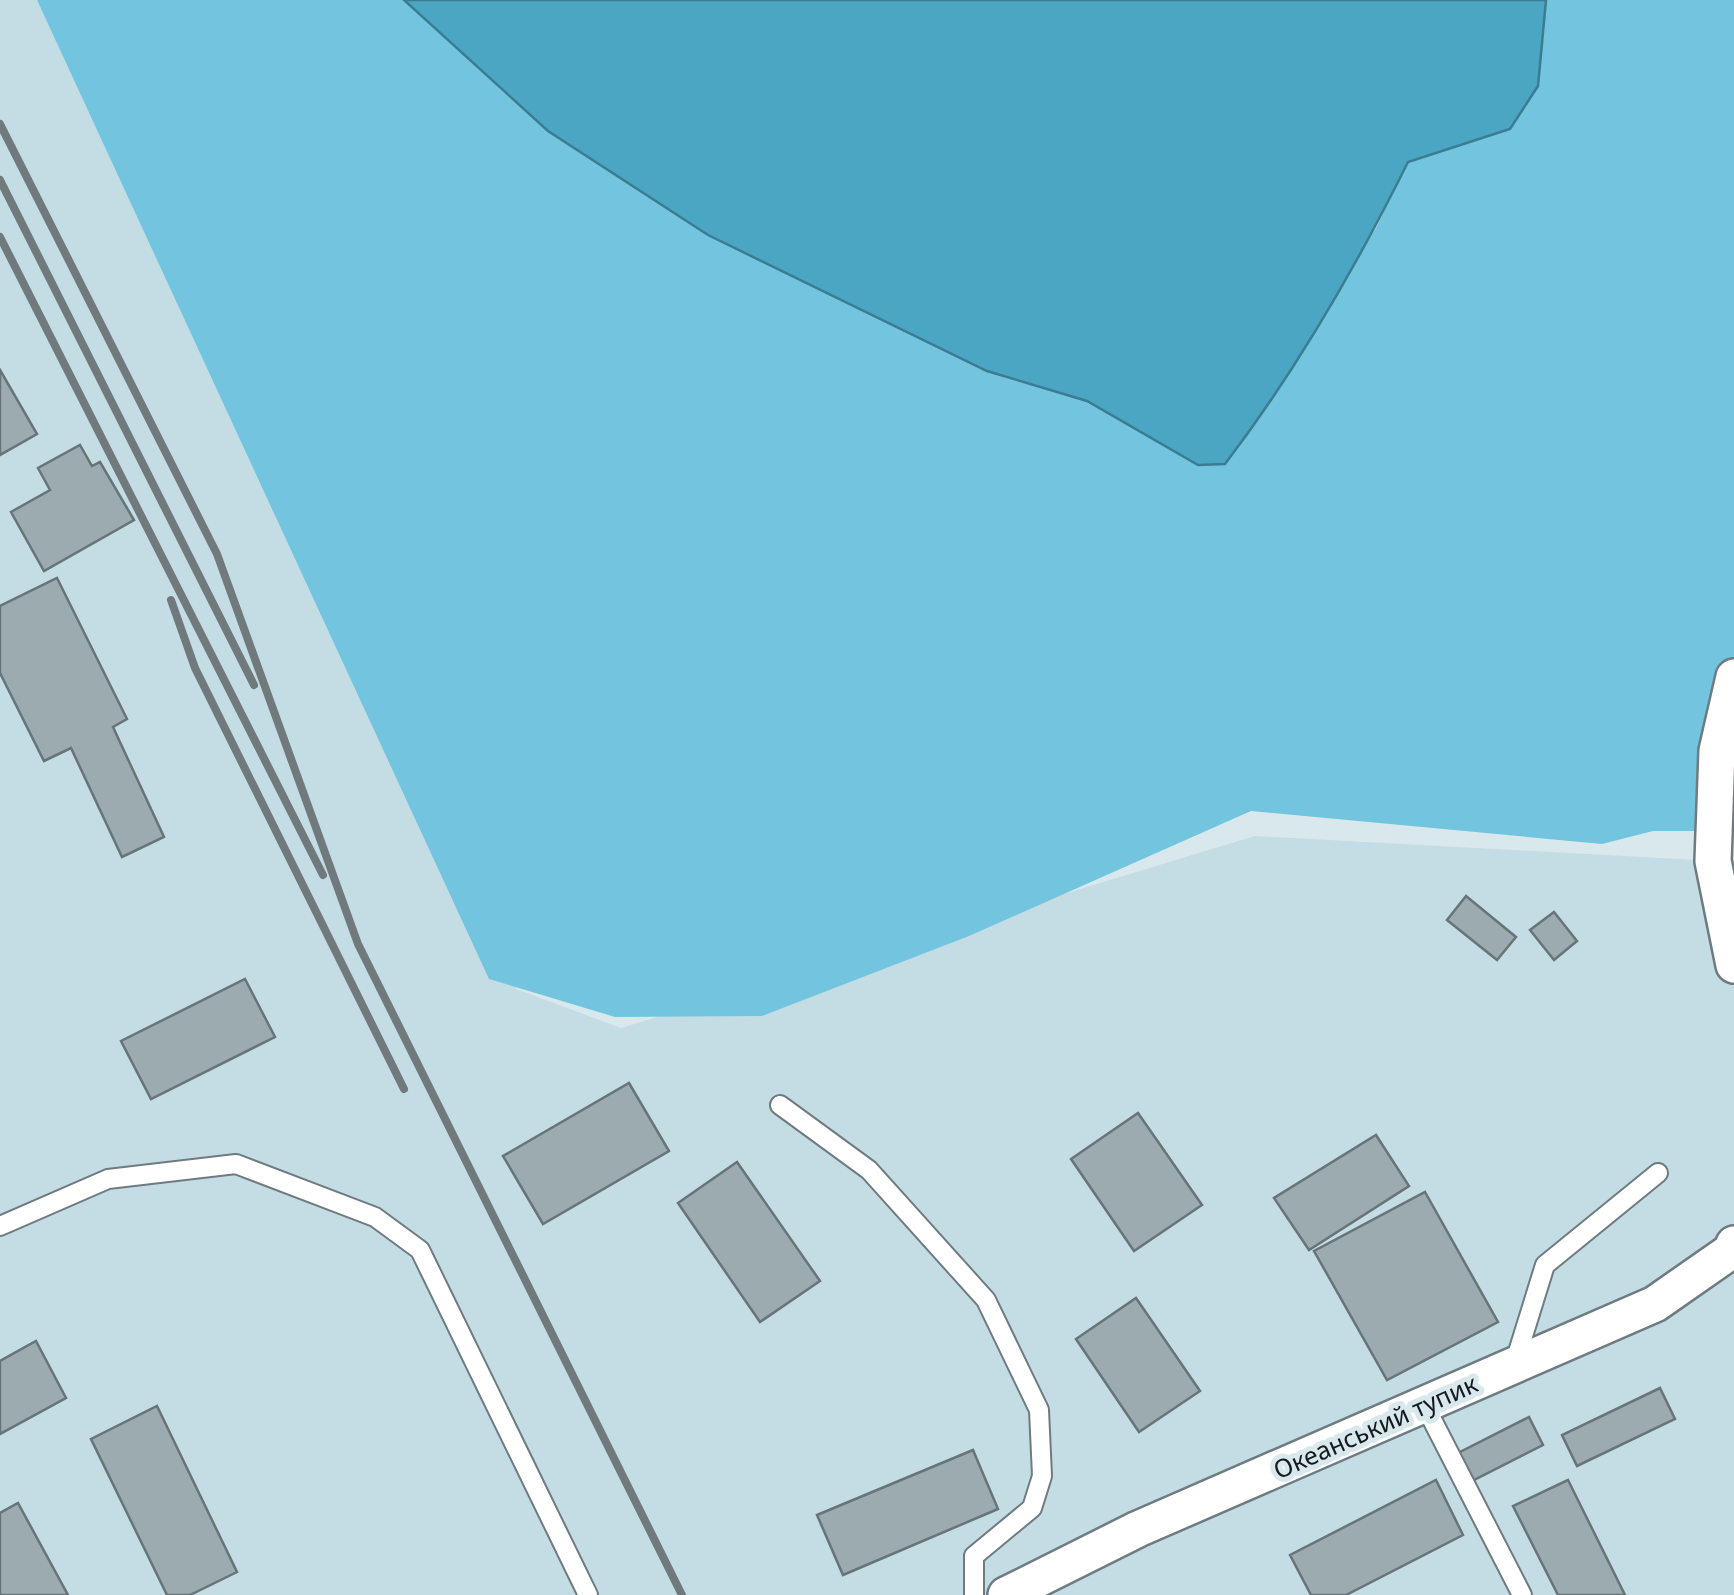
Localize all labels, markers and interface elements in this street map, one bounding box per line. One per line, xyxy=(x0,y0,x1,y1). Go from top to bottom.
street label: Океанський тупик xyxy=(1268,1365,1483,1486)

